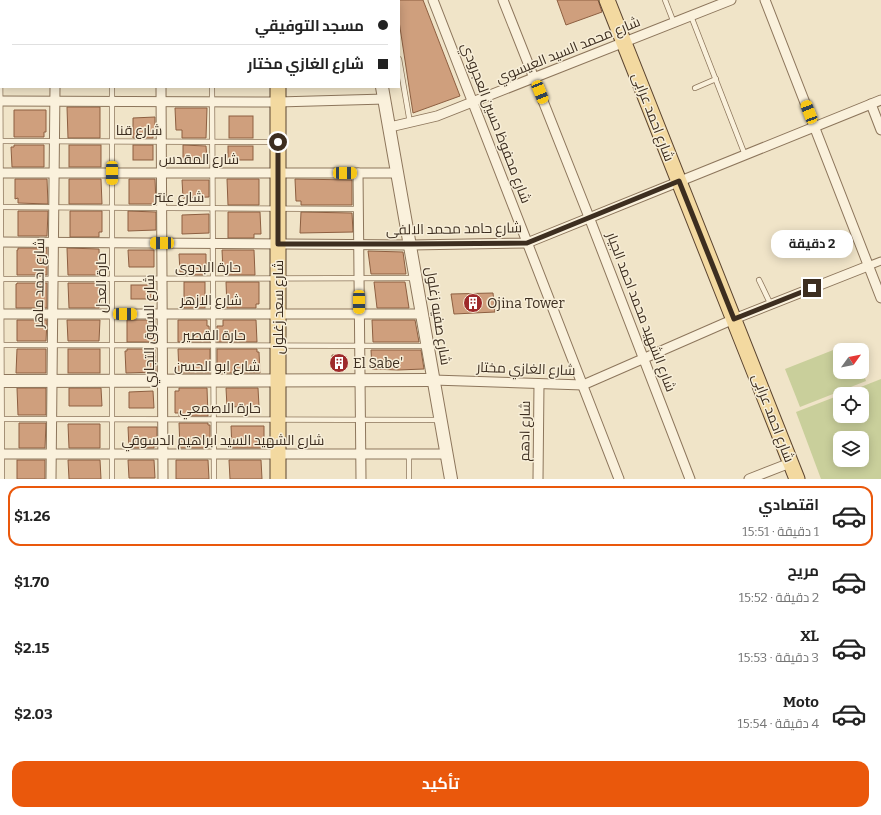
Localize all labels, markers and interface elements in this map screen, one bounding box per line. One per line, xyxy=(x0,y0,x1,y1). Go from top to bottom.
street label: شارع محمد السيد العيسوي xyxy=(493,13,644,90)
text: مسجد التوفيقي xyxy=(255,17,364,35)
street label: شارع محفوظ حسين العجرودي xyxy=(455,40,534,207)
text: شارع الغازي مختار xyxy=(247,55,364,73)
street label: شارع احمد عرابى xyxy=(628,70,678,164)
car xyxy=(530,79,550,105)
car xyxy=(799,99,819,125)
street label: شارع قنا xyxy=(116,122,162,139)
route start xyxy=(269,133,287,151)
street label: شارع المقدس xyxy=(159,151,239,168)
car xyxy=(106,161,118,185)
car xyxy=(333,167,357,179)
street label: شارع عنتر xyxy=(153,189,204,206)
street label: شارع حامد محمد الالفى xyxy=(386,219,522,239)
street label: شارع الشهيد محمد احمد الجيار xyxy=(602,229,679,394)
callout: 2 دقيقة xyxy=(771,230,853,258)
text: 2 دقيقة xyxy=(789,236,835,251)
car xyxy=(150,237,174,249)
street label: شارع احمد ماهر xyxy=(30,238,48,329)
street label: حارة العدل xyxy=(93,253,110,313)
street label: حارة البدوى xyxy=(175,259,241,276)
street label: شارع سعد زغلول xyxy=(270,260,287,354)
street label: شارع صفيه زغلول xyxy=(422,266,454,366)
street label: شارع السوق التجاري xyxy=(141,274,161,388)
route end xyxy=(803,279,821,297)
car xyxy=(353,290,365,314)
street label: شارع الازهر xyxy=(179,292,242,309)
building icon: Ojina Tower xyxy=(462,292,484,314)
place label: Ojina Tower xyxy=(487,295,565,312)
car xyxy=(113,308,137,320)
street label: حارة القصير xyxy=(181,327,246,344)
north arrow xyxy=(833,343,869,379)
map controls xyxy=(833,343,869,467)
building icon: El Sabe' xyxy=(328,352,350,374)
place label: El Sabe' xyxy=(353,355,403,372)
street label: شارع ابو الحسن xyxy=(174,358,260,375)
street label: شارع الغازي مختار xyxy=(475,359,576,382)
street label: شارع احمد عرابى xyxy=(748,371,798,465)
button: locate xyxy=(833,387,869,423)
street label: حارة الاصمعي xyxy=(179,400,261,420)
street label: شارع ادهم xyxy=(516,400,535,462)
button: layers xyxy=(833,431,869,467)
street label: شارع الشهيد السيد ابراهيم الدسوقي xyxy=(122,432,324,452)
text: اقتصادي xyxy=(759,496,819,514)
icon: car xyxy=(831,498,867,534)
text: $1.26 xyxy=(14,507,50,525)
text: 1 دقيقة · 15:51 xyxy=(742,524,819,539)
text: مريح xyxy=(787,562,819,580)
icon: car xyxy=(831,564,867,600)
text: $1.70 xyxy=(14,573,50,591)
text: 2 دقيقة · 15:52 xyxy=(739,590,819,605)
text: XL xyxy=(800,627,819,645)
icon: car xyxy=(831,630,867,666)
text: $2.15 xyxy=(14,639,49,657)
text: 3 دقيقة · 15:53 xyxy=(738,650,819,665)
text: Moto xyxy=(783,693,819,711)
icon: car xyxy=(831,696,867,732)
text: $2.03 xyxy=(14,705,53,723)
text: 4 دقيقة · 15:54 xyxy=(738,716,819,731)
button: تأكيد xyxy=(12,761,869,807)

